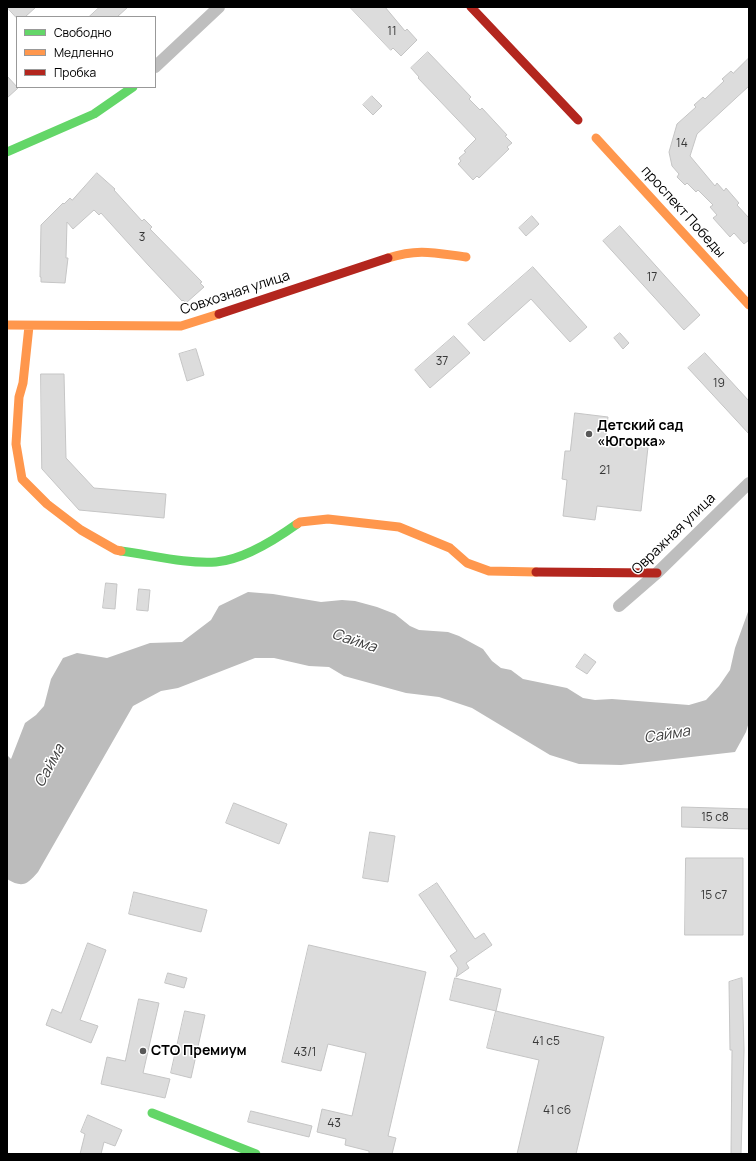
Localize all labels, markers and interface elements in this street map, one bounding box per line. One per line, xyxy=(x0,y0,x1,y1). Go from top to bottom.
legend xyxy=(16,16,156,88)
text: Свободно xyxy=(54,24,112,41)
house number: 11 xyxy=(387,25,397,39)
text: Медленно xyxy=(54,44,114,61)
text: Пробка xyxy=(54,64,96,81)
house number: 14 xyxy=(676,137,688,151)
street label: проспект Победы xyxy=(638,163,728,261)
house number: 3 xyxy=(139,231,145,245)
street label: Совхозная улица xyxy=(178,267,292,319)
house number: 17 xyxy=(647,271,657,285)
house number: 37 xyxy=(436,355,448,369)
house number: 19 xyxy=(713,377,725,391)
place label: Детский сад «Югорка» xyxy=(597,418,683,450)
marker: Детский сад «Югорка» xyxy=(584,429,594,439)
house number: 21 xyxy=(599,464,611,478)
street label: Овражная улица xyxy=(629,490,719,578)
water label: Сайма xyxy=(329,625,379,657)
water label: Сайма xyxy=(643,722,691,748)
water label: Сайма xyxy=(31,741,69,791)
house number: 15 с8 xyxy=(701,811,729,825)
house number: 15 с7 xyxy=(701,889,727,903)
house number: 41 с5 xyxy=(532,1035,560,1049)
place label: СТО Премиум xyxy=(151,1043,247,1059)
marker: СТО Премиум xyxy=(138,1046,148,1056)
house number: 43/1 xyxy=(293,1046,317,1060)
house number: 41 с6 xyxy=(543,1104,571,1118)
house number: 43 xyxy=(327,1117,341,1131)

